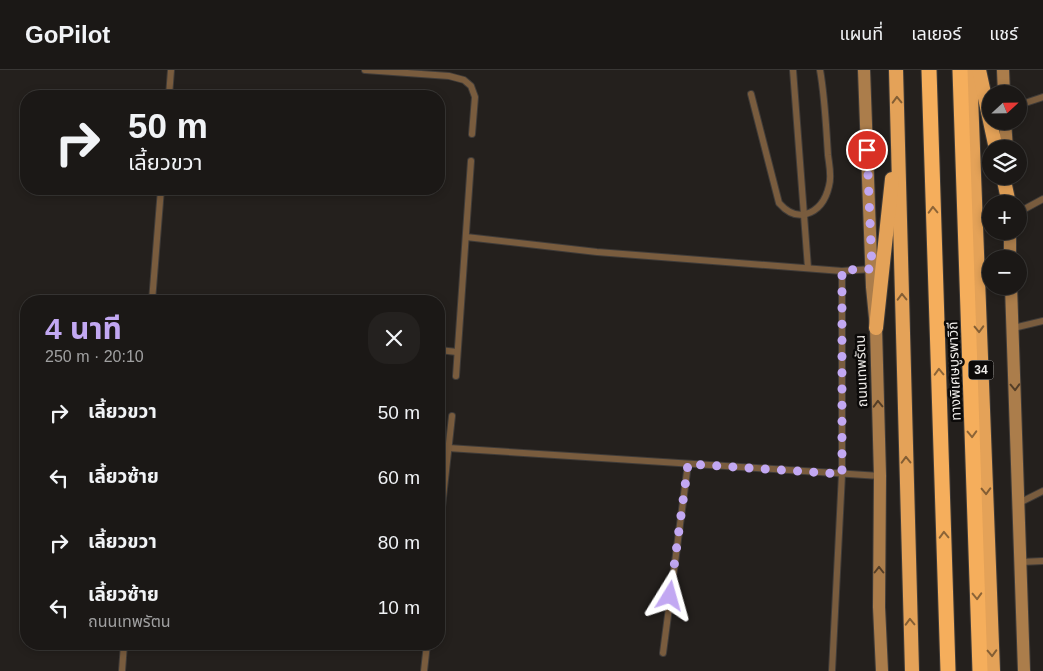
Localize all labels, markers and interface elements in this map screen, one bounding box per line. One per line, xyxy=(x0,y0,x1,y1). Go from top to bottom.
text: GoPilot xyxy=(25,21,110,48)
text: แผนที่ xyxy=(839,24,883,44)
text: เลเยอร์ xyxy=(911,24,961,44)
text: แชร์ xyxy=(989,24,1018,44)
north arrow xyxy=(982,85,1028,130)
map controls xyxy=(982,85,1027,295)
one-way arrow xyxy=(892,96,902,104)
text: 50 m xyxy=(128,106,208,145)
icon: right xyxy=(45,110,110,175)
pin xyxy=(846,129,888,171)
icon: arrive xyxy=(853,136,881,164)
button: layers xyxy=(982,140,1027,185)
text: เลี้ยวขวา xyxy=(128,150,203,175)
button: + xyxy=(982,195,1027,240)
one-way arrow xyxy=(928,206,939,214)
button: − xyxy=(982,250,1027,295)
one-way arrow xyxy=(897,293,907,301)
text: 4 นาที xyxy=(45,312,122,345)
button: close xyxy=(368,312,420,364)
street label: ทางพิเศษบูรพาวิถี xyxy=(944,321,965,421)
one-way arrow xyxy=(974,325,985,333)
street label: ถนนเทพรัตน xyxy=(852,335,870,407)
text: 250 m · 20:10 xyxy=(45,348,144,365)
road number: 34 xyxy=(968,360,994,380)
one-way arrow xyxy=(933,368,944,376)
one-way arrow xyxy=(1009,384,1020,392)
icon: right xyxy=(45,399,73,427)
one-way arrow xyxy=(873,400,883,408)
text: เลี้ยวขวา xyxy=(88,401,157,422)
text: 50 m xyxy=(378,402,420,423)
one-way arrow xyxy=(967,430,977,438)
one-way arrow xyxy=(901,456,911,464)
icon: left xyxy=(45,464,73,492)
text: เลี้ยวซ้าย xyxy=(88,466,159,487)
text: 60 m xyxy=(378,467,420,488)
one-way arrow xyxy=(980,487,991,495)
icon: right xyxy=(45,529,73,557)
text: เลี้ยวขวา xyxy=(88,531,157,552)
one-way arrow xyxy=(939,531,949,538)
text: 80 m xyxy=(378,532,420,553)
one-way arrow xyxy=(874,566,884,574)
position arrow xyxy=(643,569,695,621)
text: เลี้ยวซ้าย xyxy=(88,584,159,605)
one-way arrow xyxy=(972,592,983,600)
icon: left xyxy=(45,594,73,622)
text: 10 m xyxy=(378,597,420,618)
text: ถนนเทพรัตน xyxy=(88,613,171,630)
one-way arrow xyxy=(905,618,916,626)
one-way arrow xyxy=(987,650,997,658)

